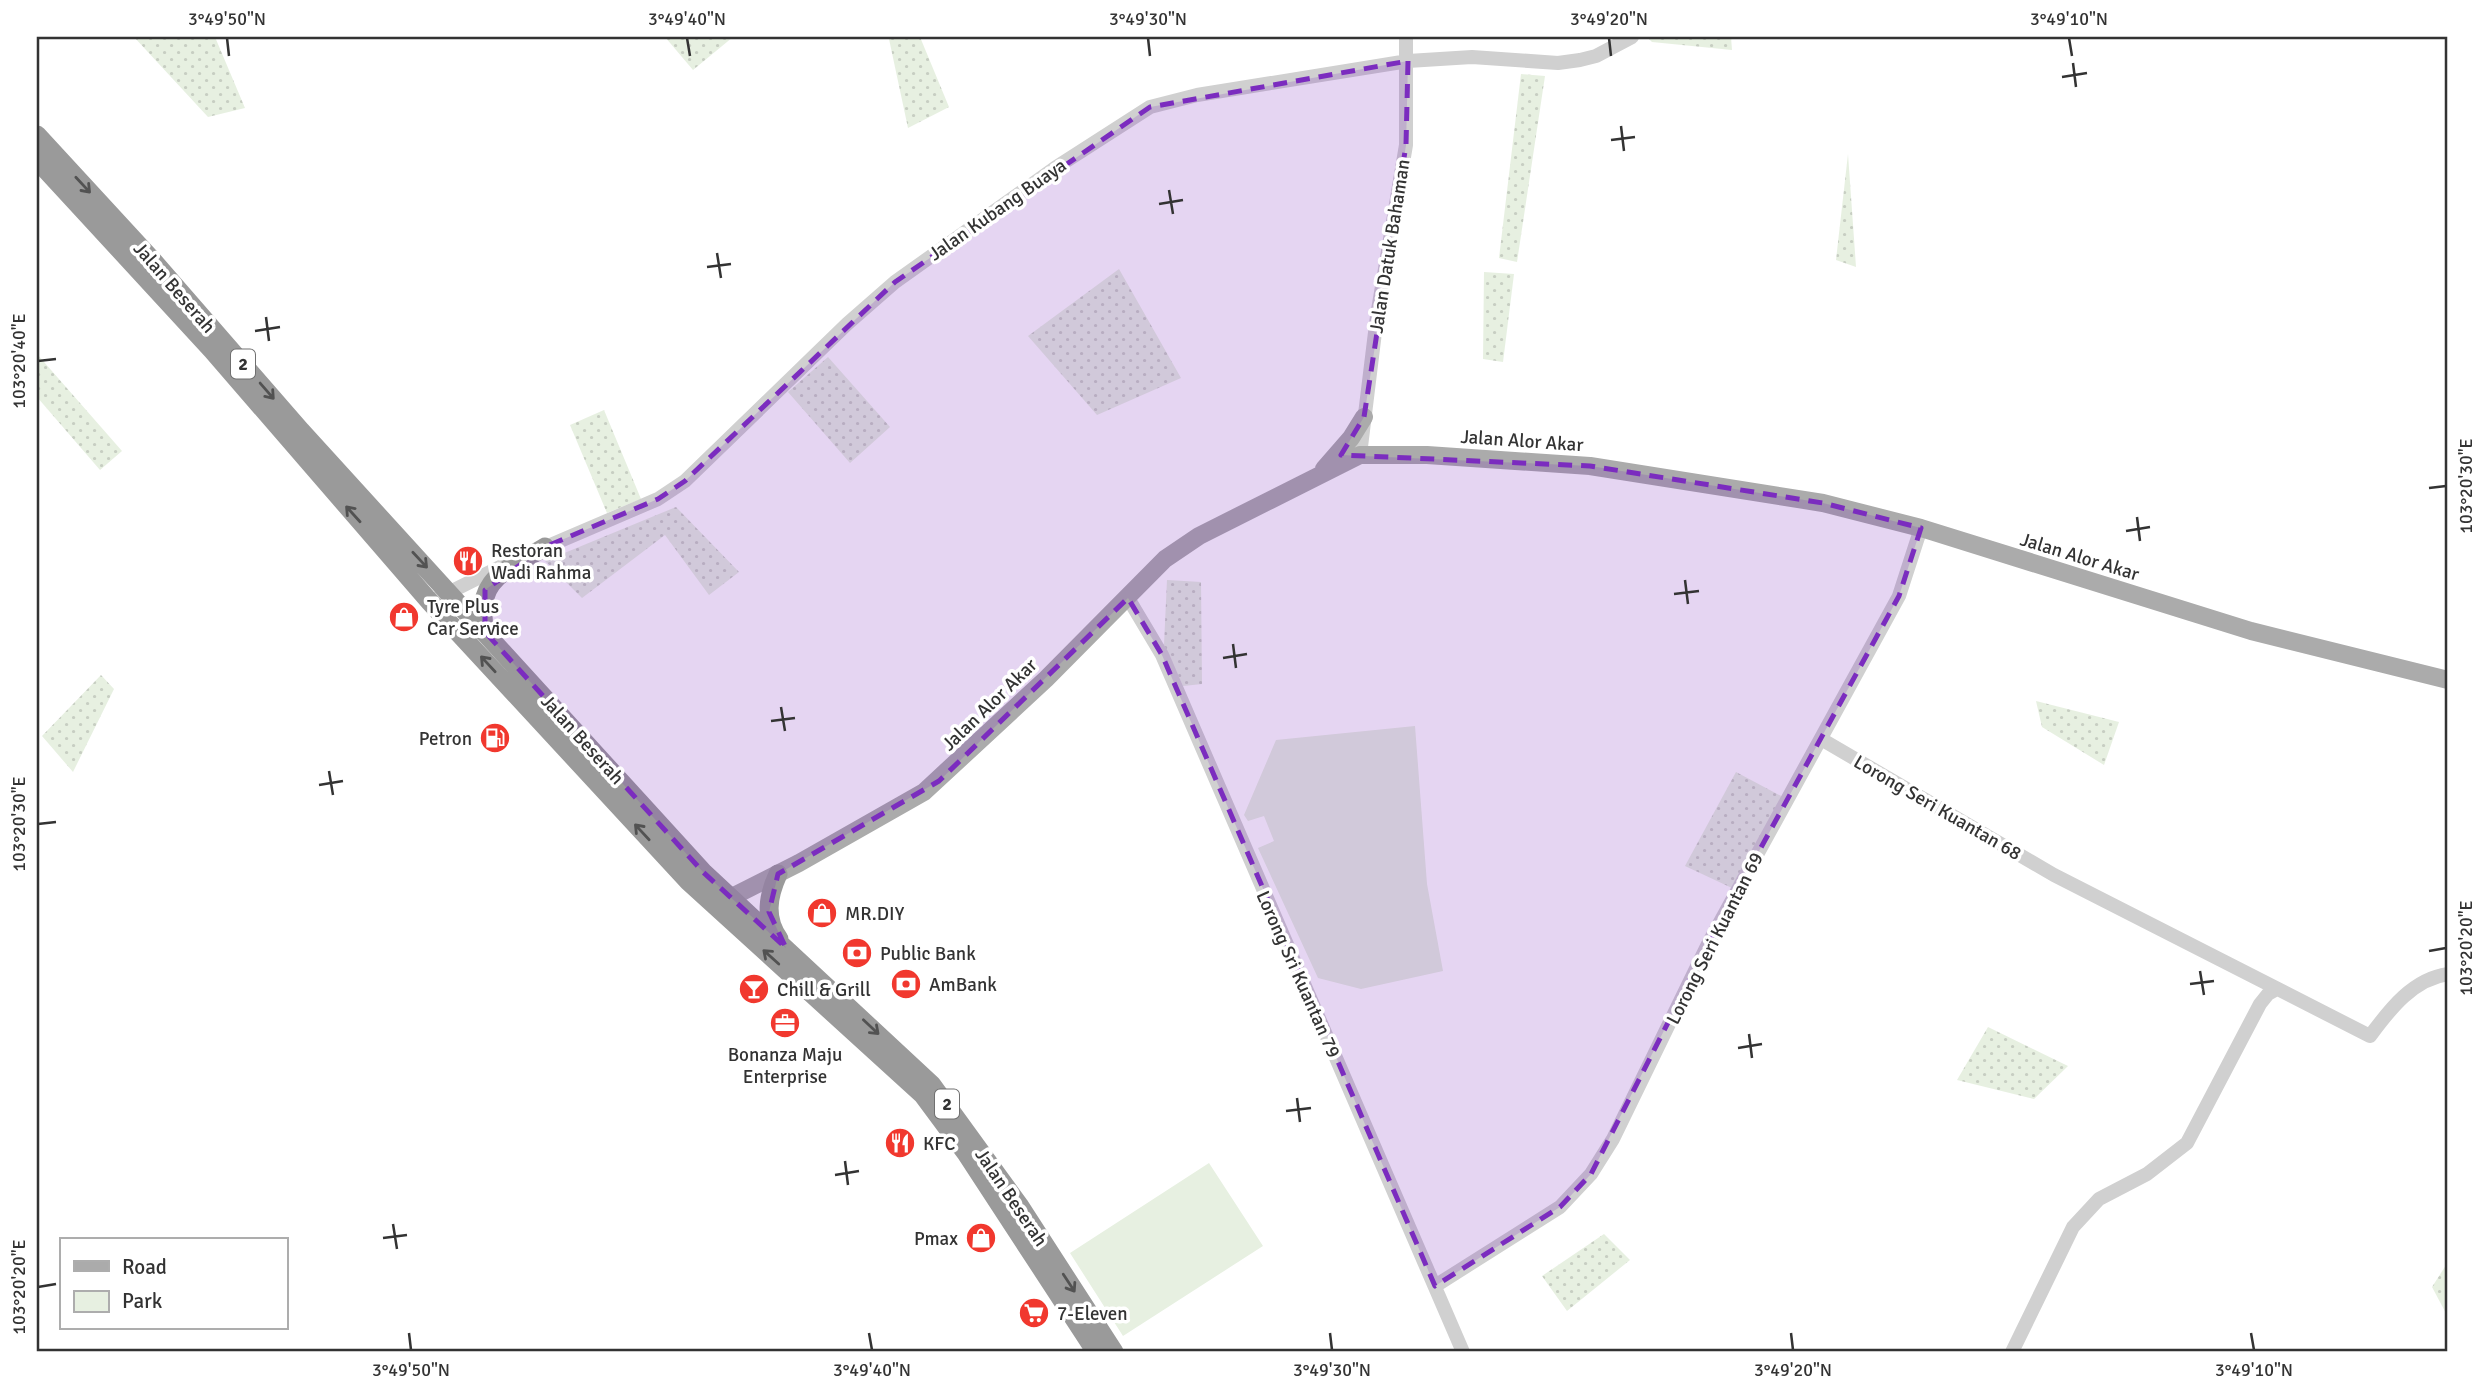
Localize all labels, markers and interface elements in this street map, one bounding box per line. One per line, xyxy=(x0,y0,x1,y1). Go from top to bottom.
text: 3°49'50"N xyxy=(188,8,266,30)
text: 3°49'40"N xyxy=(648,8,726,30)
text: 3°49'30"N xyxy=(1109,8,1187,30)
text: 3°49'20"N xyxy=(1570,8,1648,30)
text: 3°49'10"N xyxy=(2030,8,2108,30)
street label: Jalan Kubang Buaya xyxy=(924,153,1071,266)
street label: Jalan Datuk Bahaman xyxy=(1364,157,1416,335)
one-way arrow xyxy=(75,176,91,194)
street label: Jalan Beserah xyxy=(128,237,220,338)
text: 103°20'40"E xyxy=(8,313,30,409)
road number: 2 xyxy=(231,350,255,378)
one-way arrow xyxy=(259,382,275,400)
street label: Jalan Alor Akar xyxy=(1460,425,1584,457)
text: 103°20'30"E xyxy=(2455,438,2477,534)
one-way arrow xyxy=(345,505,361,523)
street label: Jalan Alor Akar xyxy=(2017,527,2142,586)
place label: Restoran Wadi Rahma xyxy=(491,539,591,585)
restaurant icon: Restoran Wadi Rahma xyxy=(451,544,485,578)
one-way arrow xyxy=(411,551,428,568)
place label: Tyre Plus Car Service xyxy=(427,595,519,641)
shop icon: Tyre Plus Car Service xyxy=(387,600,421,634)
street label: Jalan Alor Akar xyxy=(937,653,1042,756)
one-way arrow xyxy=(480,655,496,673)
street label: Jalan Beserah xyxy=(535,690,629,790)
fuel station icon: Petron xyxy=(478,721,512,755)
place label: Petron xyxy=(419,727,472,751)
street label: Lorong Seri Kuantan 68 xyxy=(1849,750,2026,866)
text: 103°20'30"E xyxy=(8,776,30,872)
one-way arrow xyxy=(634,824,651,841)
street label: Lorong Seri Kuantan 69 xyxy=(1661,848,1769,1028)
street label: Lorong Sri Kuantan 79 xyxy=(1250,887,1346,1062)
shop icon: MR.DIY xyxy=(805,896,839,930)
text: 103°20'20"E xyxy=(2455,900,2477,996)
place label: MR.DIY xyxy=(845,902,905,926)
bank icon: Public Bank xyxy=(840,936,874,970)
place label: Public Bank xyxy=(880,942,976,966)
one-way arrow xyxy=(762,949,780,965)
bank icon: AmBank xyxy=(889,967,923,1001)
bar icon: Chill & Grill xyxy=(737,972,771,1006)
place label: AmBank xyxy=(929,973,997,997)
place label: Chill & Grill xyxy=(777,978,871,1002)
office icon: Bonanza Maju Enterprise xyxy=(768,1006,802,1040)
one-way arrow xyxy=(862,1018,879,1035)
place label: Bonanza Maju Enterprise xyxy=(728,1043,842,1089)
road number: 2 xyxy=(935,1090,959,1119)
restaurant icon: KFC xyxy=(883,1126,917,1160)
place label: KFC xyxy=(923,1132,956,1156)
street label: Jalan Beserah xyxy=(970,1144,1053,1251)
shop icon: Pmax xyxy=(964,1221,998,1255)
place label: Pmax xyxy=(914,1227,958,1251)
legend xyxy=(60,1238,287,1330)
text: 103°20'20"E xyxy=(8,1239,30,1335)
text: Road xyxy=(122,1254,167,1280)
one-way arrow xyxy=(1062,1273,1077,1292)
text: Park xyxy=(122,1288,163,1314)
supermarket icon: 7-Eleven xyxy=(1017,1296,1051,1330)
place label: 7-Eleven xyxy=(1057,1302,1128,1326)
text: 3°49'50"N xyxy=(372,1359,450,1381)
text: 3°49'40"N xyxy=(833,1359,911,1381)
text: 3°49'30"N xyxy=(1293,1359,1371,1381)
text: 3°49'20"N xyxy=(1754,1359,1832,1381)
text: 3°49'10"N xyxy=(2215,1359,2293,1381)

